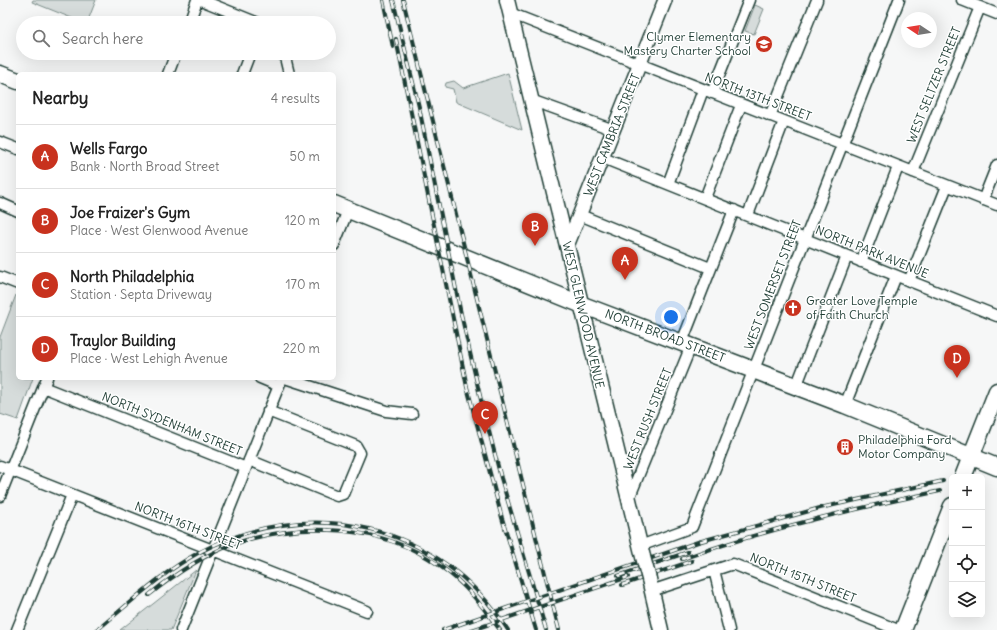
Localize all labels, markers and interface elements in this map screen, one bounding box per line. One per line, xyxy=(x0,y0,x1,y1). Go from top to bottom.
north arrow xyxy=(901,12,937,48)
search box xyxy=(16,16,336,60)
street label: WEST SELTZER STREET xyxy=(903,24,964,145)
icon: search xyxy=(30,27,52,49)
text: Search here xyxy=(62,29,143,48)
place label: Clymer Elementary Mastery Charter School xyxy=(624,29,751,58)
school or university icon: Clymer Elementary Mastery Charter School xyxy=(754,34,774,54)
street label: NORTH 13TH STREET xyxy=(703,69,814,124)
street label: WEST CAMBRIA STREET xyxy=(580,71,643,198)
text: Nearby xyxy=(32,87,88,109)
text: 4 results xyxy=(271,90,320,107)
text: Wells Fargo xyxy=(70,139,147,158)
text: A xyxy=(41,148,49,165)
text: 50 m xyxy=(289,148,320,165)
text: Bank · North Broad Street xyxy=(70,158,219,175)
text: Joe Fraizer's Gym xyxy=(70,203,190,222)
text: B xyxy=(41,212,49,229)
text: 120 m xyxy=(285,212,320,229)
pin: B xyxy=(522,213,548,246)
street label: WEST SOMERSET STREET xyxy=(741,218,804,352)
text: Place · West Glenwood Avenue xyxy=(70,222,248,239)
street label: NORTH PARK AVENUE xyxy=(813,222,931,281)
street label: WEST GLENWOOD AVENUE xyxy=(559,240,608,390)
pin: A xyxy=(612,247,638,280)
text: North Philadelphia xyxy=(70,267,194,286)
text: C xyxy=(41,276,49,293)
text: 170 m xyxy=(285,276,320,293)
text: Station · Septa Driveway xyxy=(70,286,212,303)
place label: Greater Love Temple of Faith Church xyxy=(806,293,917,322)
church icon: Greater Love Temple of Faith Church xyxy=(783,298,803,318)
street label: NORTH BROAD STREET xyxy=(603,306,727,365)
your location xyxy=(661,307,681,327)
text: Traylor Building xyxy=(70,331,176,350)
text: D xyxy=(40,340,50,357)
text: 220 m xyxy=(283,340,320,357)
pin: D xyxy=(944,345,970,378)
text: Place · West Lehigh Avenue xyxy=(70,350,228,367)
street label: WEST RUSH STREET xyxy=(620,366,675,472)
street label: NORTH SYDENHAM STREET xyxy=(100,389,244,459)
pin: C xyxy=(472,401,498,434)
place label: Philadelphia Ford Motor Company xyxy=(858,432,951,461)
building icon: Philadelphia Ford Motor Company xyxy=(835,437,855,457)
map controls xyxy=(949,474,985,618)
button: + xyxy=(949,474,985,510)
street label: NORTH 16TH STREET xyxy=(133,498,244,553)
button: − xyxy=(949,510,985,546)
button: locate xyxy=(949,546,985,582)
street label: NORTH 15TH STREET xyxy=(748,549,858,606)
button: layers xyxy=(949,582,985,618)

